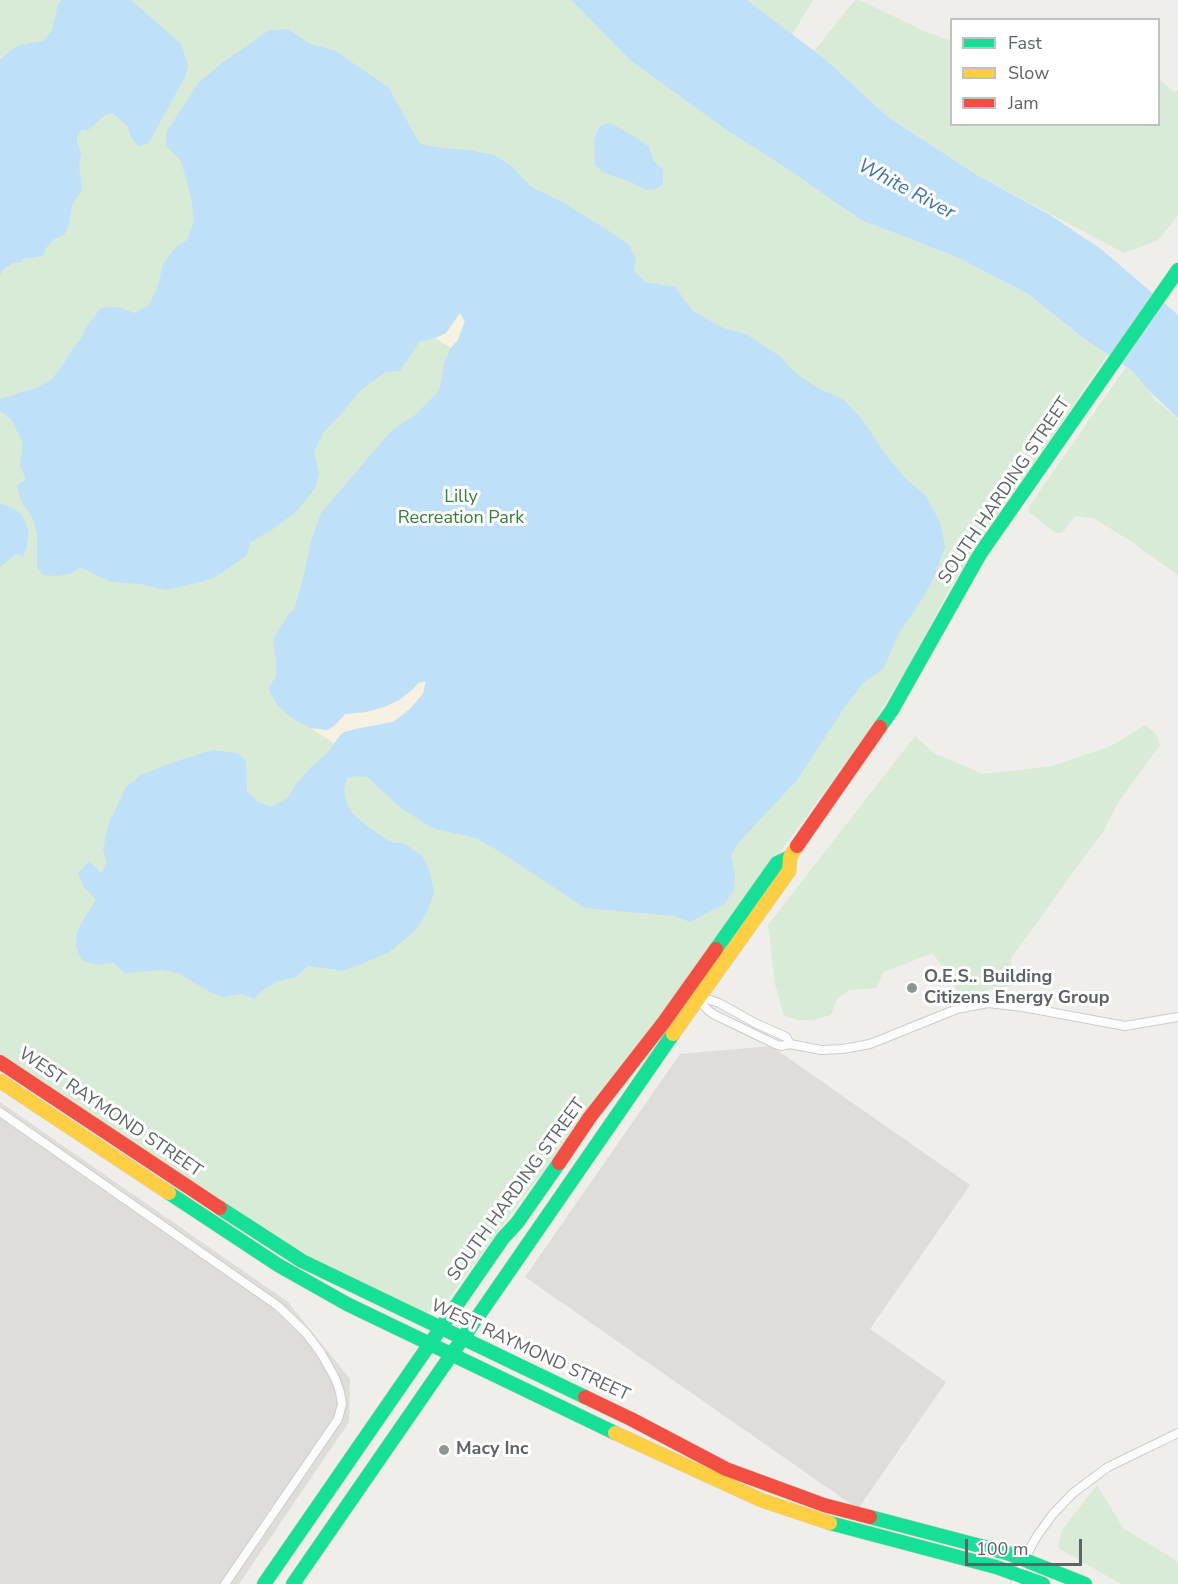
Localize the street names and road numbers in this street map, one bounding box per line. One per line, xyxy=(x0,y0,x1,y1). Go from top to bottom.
street label: SOUTH HARDING STREET xyxy=(934,394,1076,588)
street label: WEST RAYMOND STREET xyxy=(14,1043,206,1183)
street label: SOUTH HARDING STREET xyxy=(444,1095,590,1285)
street label: WEST RAYMOND STREET xyxy=(427,1295,633,1407)

